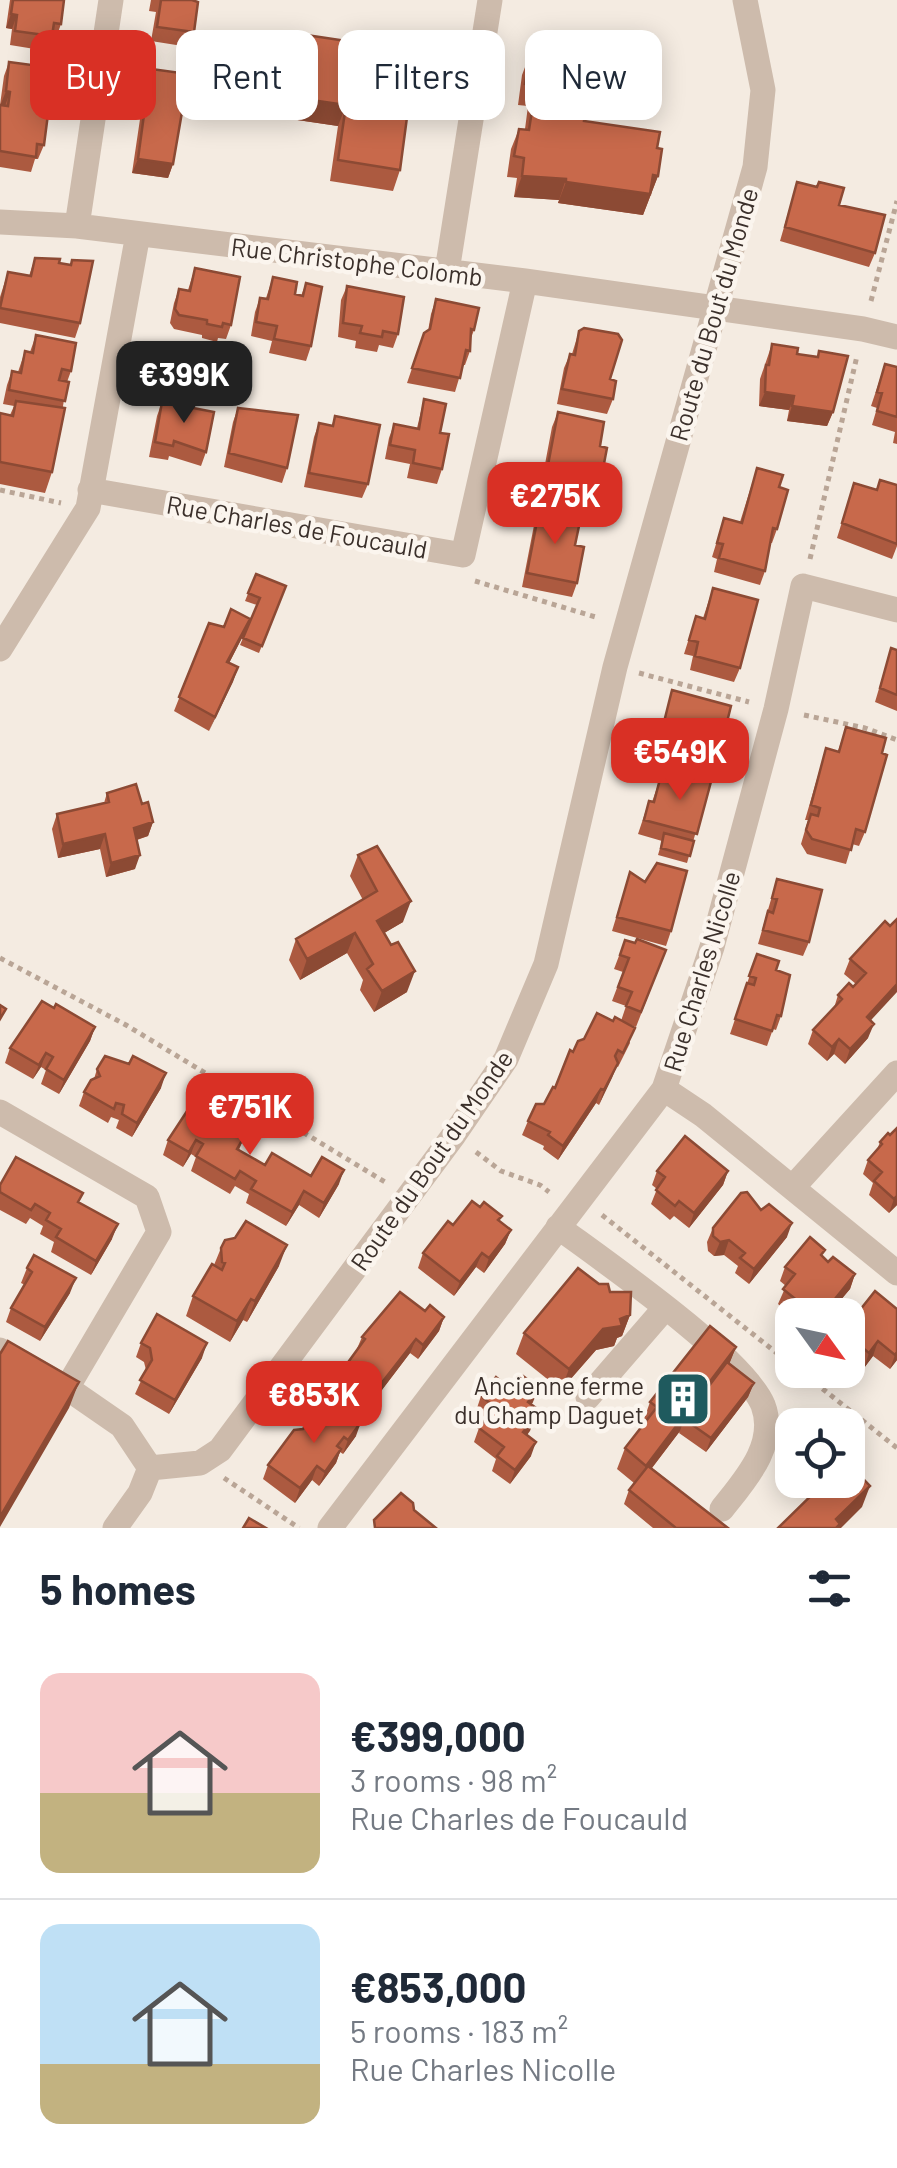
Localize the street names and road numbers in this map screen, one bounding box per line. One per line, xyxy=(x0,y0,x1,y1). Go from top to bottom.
street label: Route du Bout du Monde xyxy=(662,184,764,444)
street label: Rue Christophe Colomb xyxy=(229,231,485,291)
street label: Rue Charles de Foucauld xyxy=(164,488,430,564)
street label: Rue Charles Nicolle xyxy=(656,867,746,1075)
street label: Route du Bout du Monde xyxy=(344,1044,518,1276)

